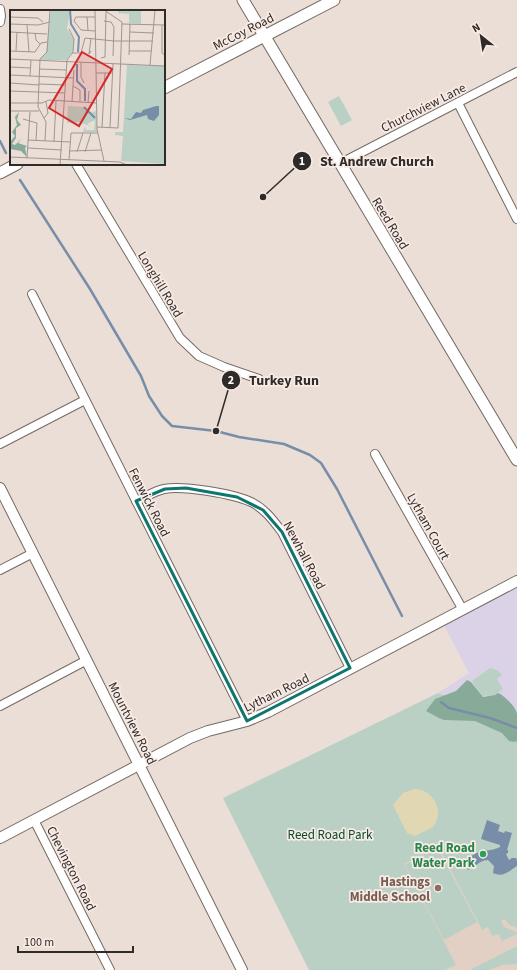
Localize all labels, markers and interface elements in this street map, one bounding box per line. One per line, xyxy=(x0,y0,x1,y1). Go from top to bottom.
street label: McCoy Road xyxy=(210,9,277,55)
inset map xyxy=(10,10,165,165)
north arrow xyxy=(461,16,501,56)
text: N xyxy=(469,19,483,36)
street label: Churchview Lane xyxy=(378,79,469,137)
callout: St. Andrew Church xyxy=(292,148,442,174)
text: St. Andrew Church xyxy=(320,152,434,172)
text: 1 xyxy=(299,153,305,170)
street label: Reed Road xyxy=(368,194,413,253)
street label: Longhill Road xyxy=(133,248,187,321)
callout: Turkey Run xyxy=(221,367,327,393)
text: Turkey Run xyxy=(249,371,319,391)
text: 2 xyxy=(228,372,234,389)
street label: Fenwick Road xyxy=(124,465,174,540)
street label: Lytham Court xyxy=(402,490,454,564)
street label: Newhall Road xyxy=(279,518,330,593)
street label: Lytham Road xyxy=(240,669,312,717)
street label: Mountview Road xyxy=(103,679,161,768)
street label: Chevington Road xyxy=(42,823,100,914)
park label: Reed Road Park xyxy=(288,826,373,844)
place label: Reed Road Water Park xyxy=(412,839,476,872)
marker: Reed Road Water Park xyxy=(478,849,488,859)
place label: Hastings Middle School xyxy=(350,873,430,906)
marker: Hastings Middle School xyxy=(433,883,443,893)
scale bar xyxy=(18,928,133,954)
text: 100 m xyxy=(24,934,54,951)

